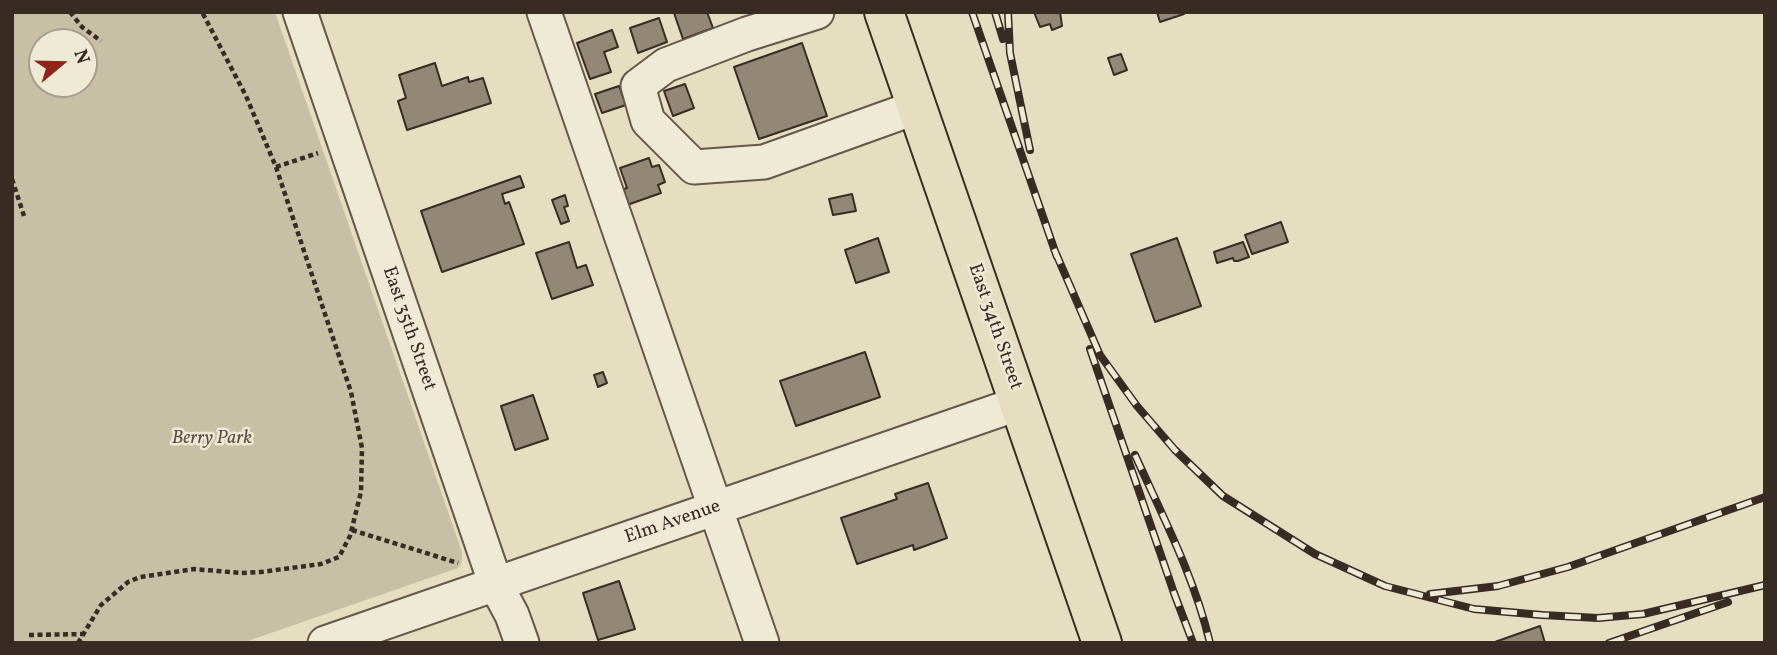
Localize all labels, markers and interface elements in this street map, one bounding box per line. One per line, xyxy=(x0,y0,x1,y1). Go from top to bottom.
north arrow xyxy=(28,28,98,98)
text: N xyxy=(66,46,95,68)
street label: East 34th Street xyxy=(962,261,1026,393)
street label: East 35th Street xyxy=(376,264,440,394)
park label: Berry Park xyxy=(172,429,252,451)
street label: Elm Avenue xyxy=(622,496,724,550)

